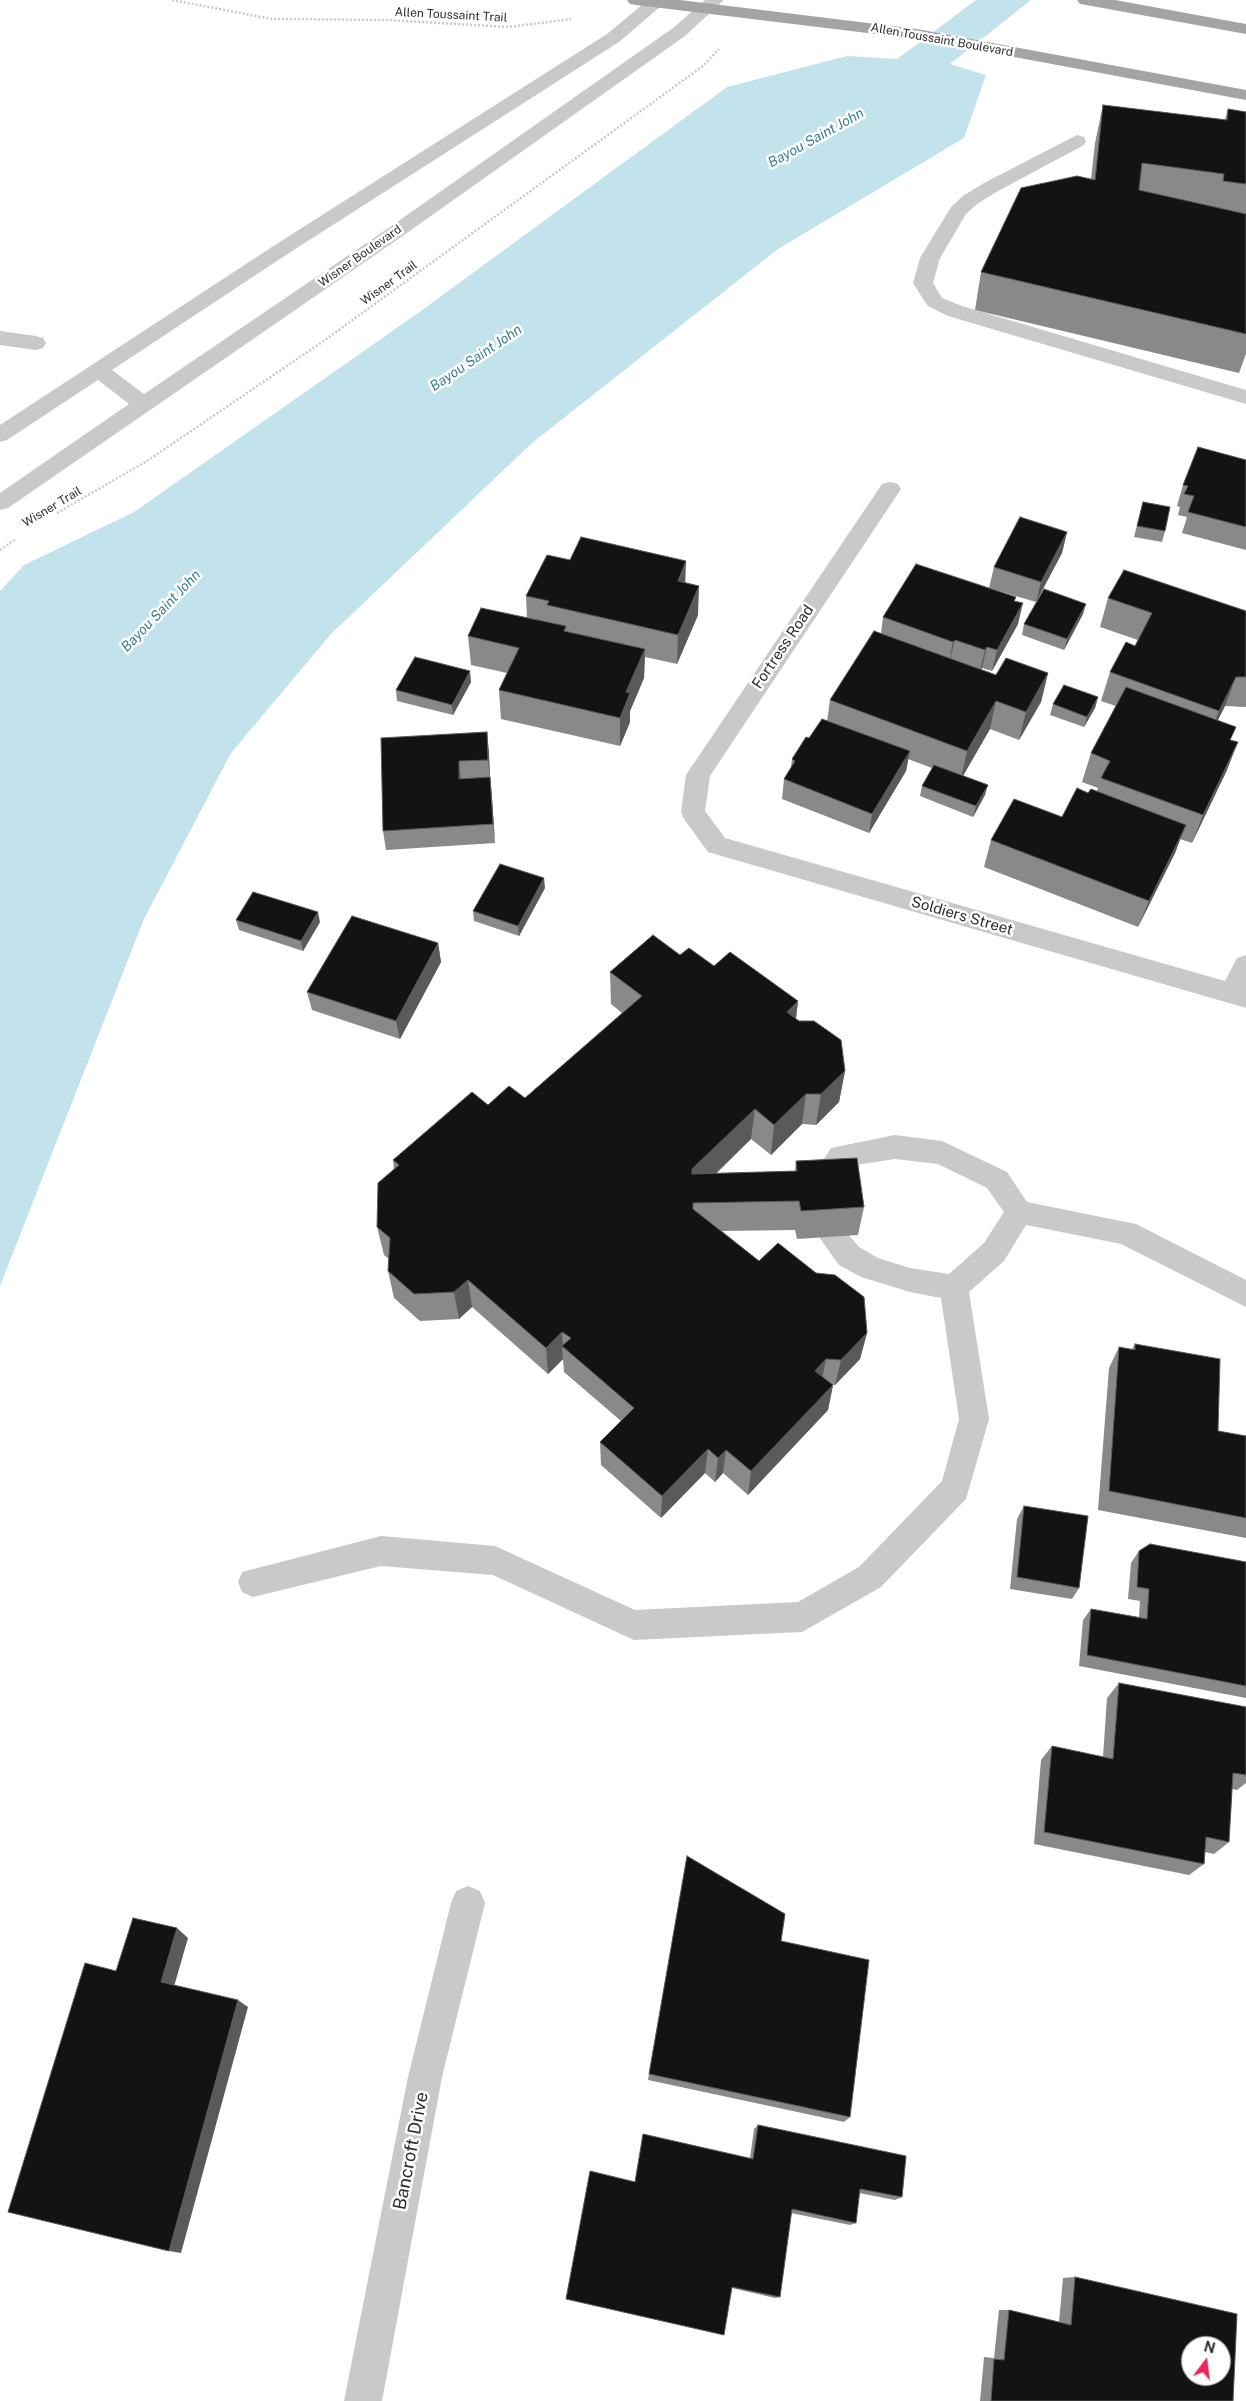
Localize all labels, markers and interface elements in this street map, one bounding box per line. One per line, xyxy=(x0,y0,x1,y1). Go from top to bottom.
street label: Allen Toussaint Trail xyxy=(394,5,508,25)
street label: Allen Toussaint Boulevard xyxy=(870,20,1014,60)
water label: Bayou Saint John xyxy=(765,105,867,171)
street label: Wisner Boulevard xyxy=(316,222,404,290)
street label: Wisner Trail xyxy=(358,258,420,308)
water label: Bayou Saint John xyxy=(427,321,525,395)
street label: Wisner Trail xyxy=(20,484,84,530)
water label: Bayou Saint John xyxy=(118,567,204,655)
street label: Fortress Road xyxy=(748,602,818,692)
street label: Soldiers Street xyxy=(909,893,1015,939)
street label: Bancroft Drive xyxy=(389,2090,433,2212)
north arrow xyxy=(1181,2336,1231,2386)
text: N xyxy=(1202,2338,1217,2357)

